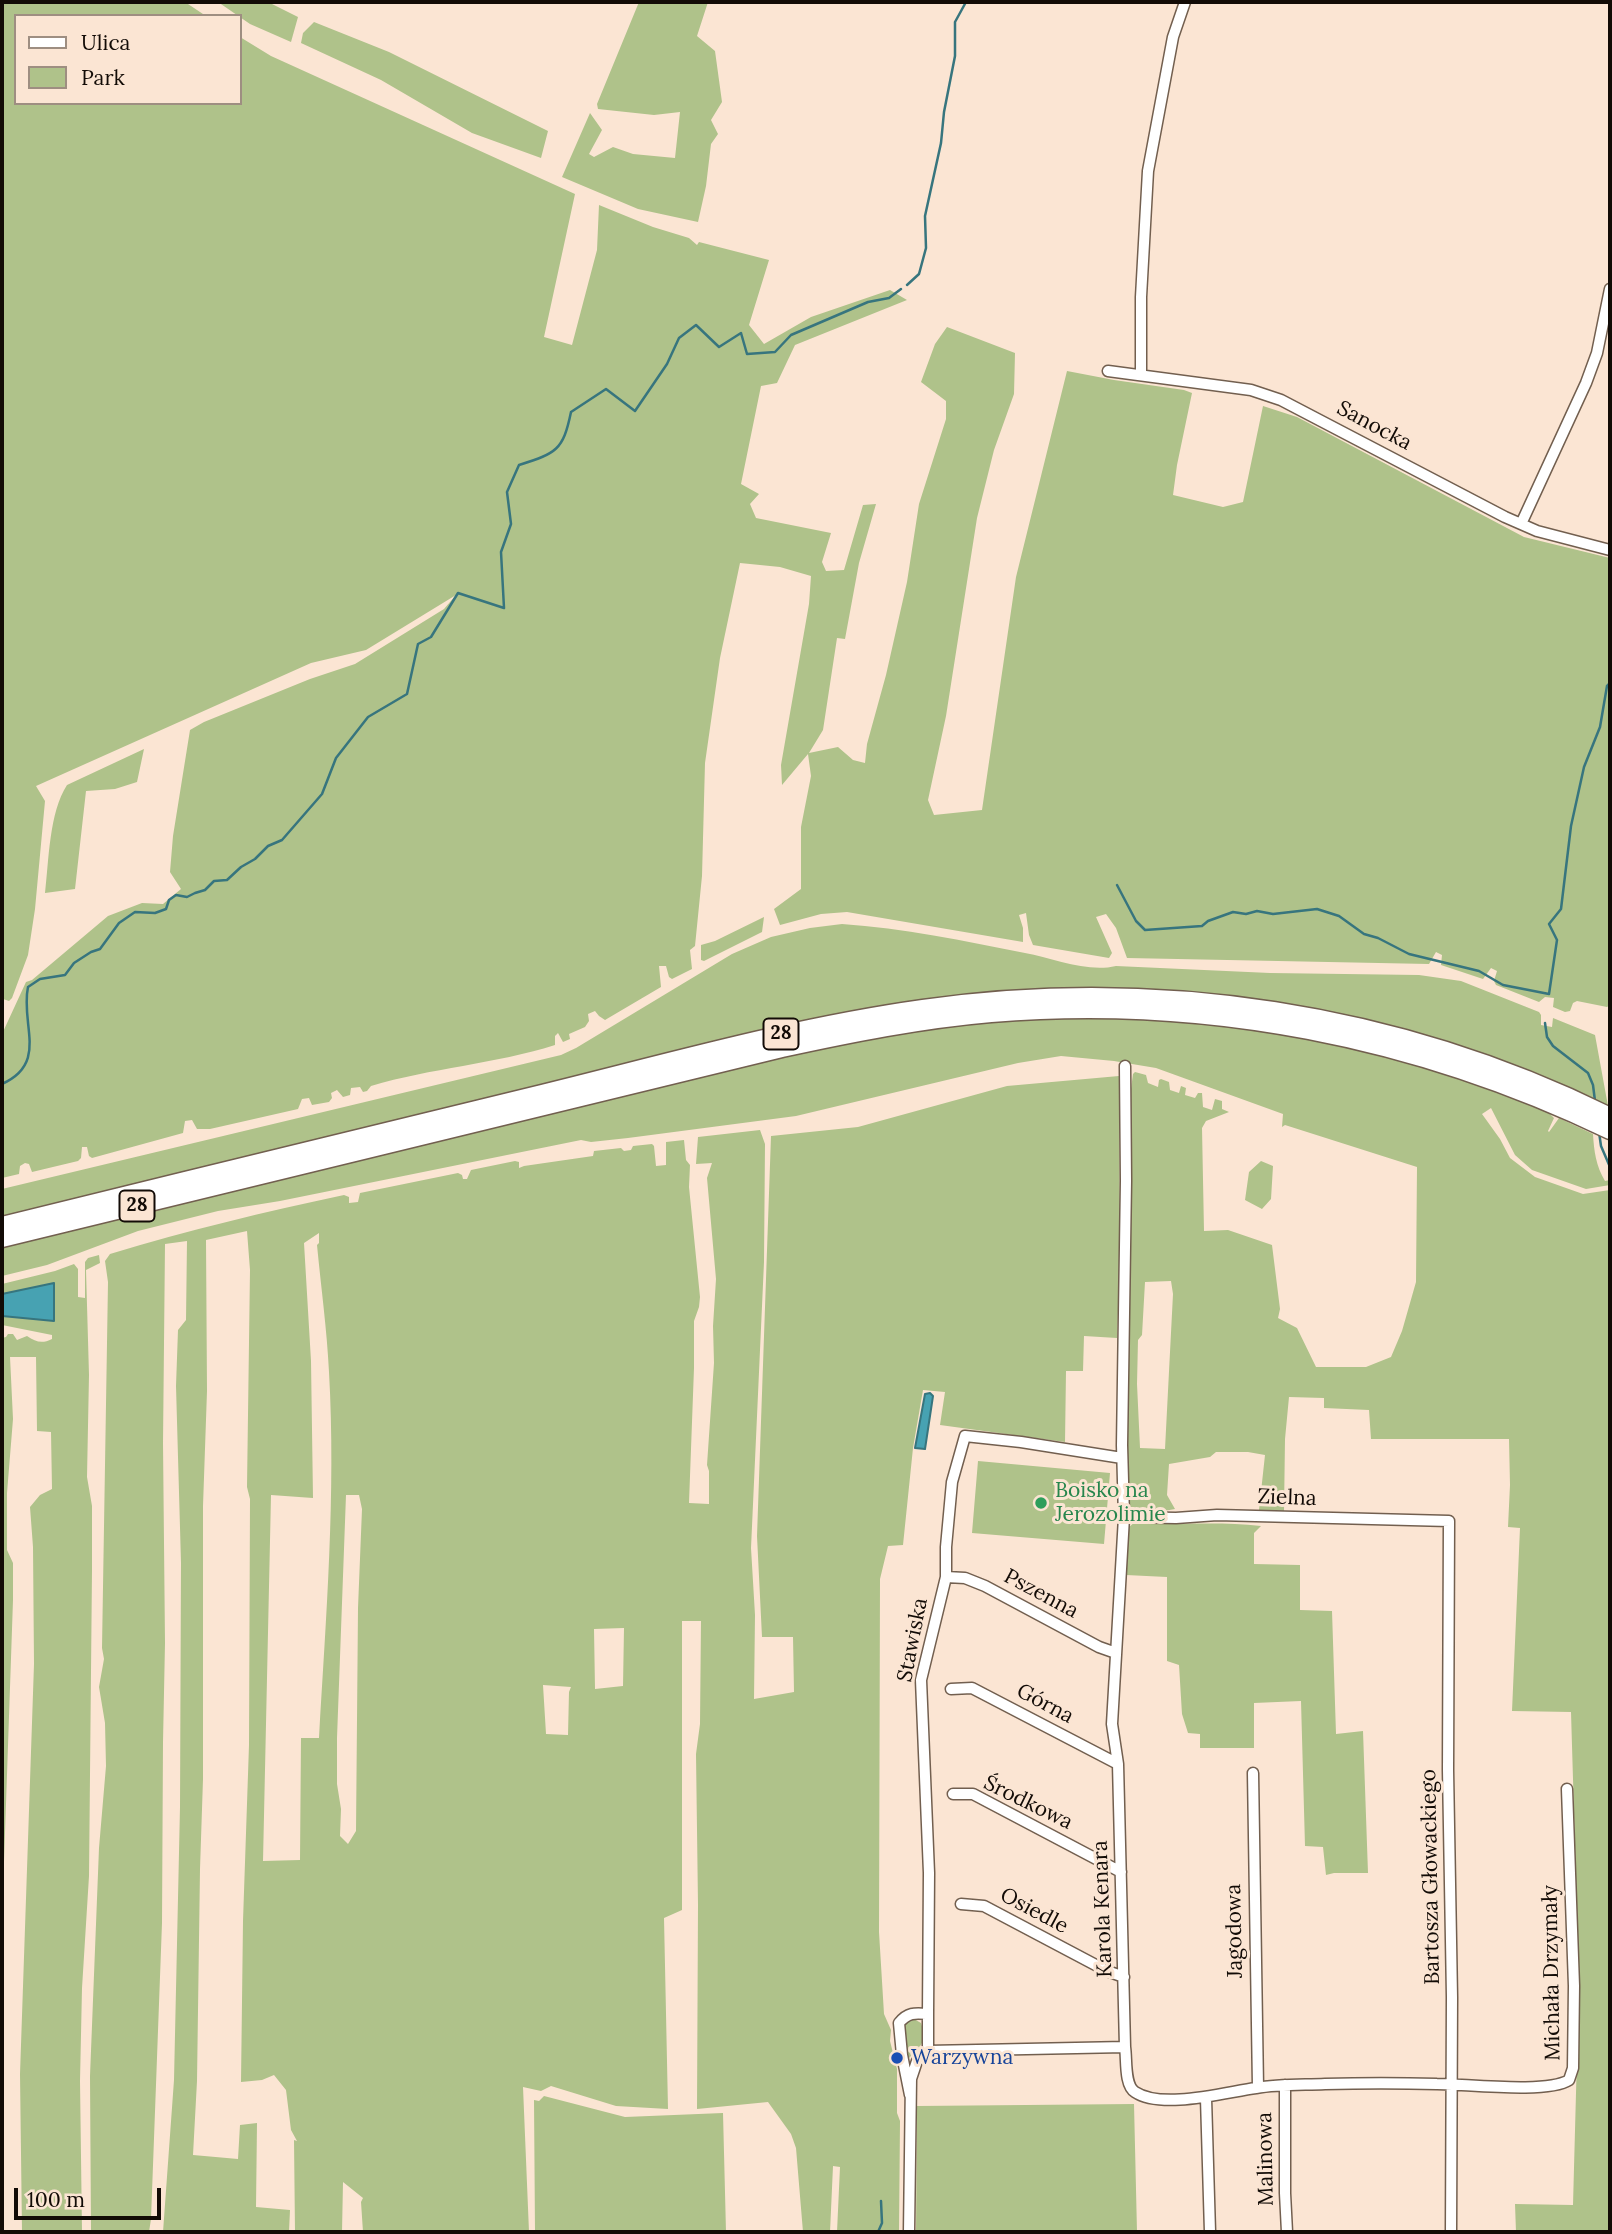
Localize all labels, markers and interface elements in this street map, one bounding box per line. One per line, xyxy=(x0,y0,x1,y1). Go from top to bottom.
legend xyxy=(14,14,242,105)
text: Ulica xyxy=(81,29,130,56)
text: Park xyxy=(81,64,125,91)
street label: Sanocka xyxy=(1332,396,1416,456)
road number: 28 xyxy=(764,1018,798,1050)
road number: 28 xyxy=(120,1190,154,1222)
place label: Boisko na Jerozolimie xyxy=(1055,1478,1166,1528)
street label: Zielna xyxy=(1257,1484,1317,1512)
marker: Boisko na Jerozolimie xyxy=(1033,1495,1049,1511)
street label: Pszenna xyxy=(1000,1564,1082,1624)
street label: Stawiska xyxy=(893,1596,933,1684)
street label: Górna xyxy=(1012,1679,1078,1729)
street label: Bartosza Głowackiego xyxy=(1417,1769,1445,1985)
street label: Środkowa xyxy=(979,1771,1077,1835)
street label: Karola Kenara xyxy=(1088,1840,1118,1978)
street label: Osiedle xyxy=(996,1883,1072,1939)
street label: Jagodowa xyxy=(1222,1884,1248,1978)
street label: Michała Drzymały xyxy=(1538,1885,1566,2061)
place label: Warzywna xyxy=(911,2045,1013,2071)
marker: Warzywna xyxy=(889,2050,905,2066)
street label: Malinowa xyxy=(1253,2112,1279,2206)
scale bar xyxy=(18,2174,164,2218)
text: 100 m xyxy=(27,2186,85,2213)

